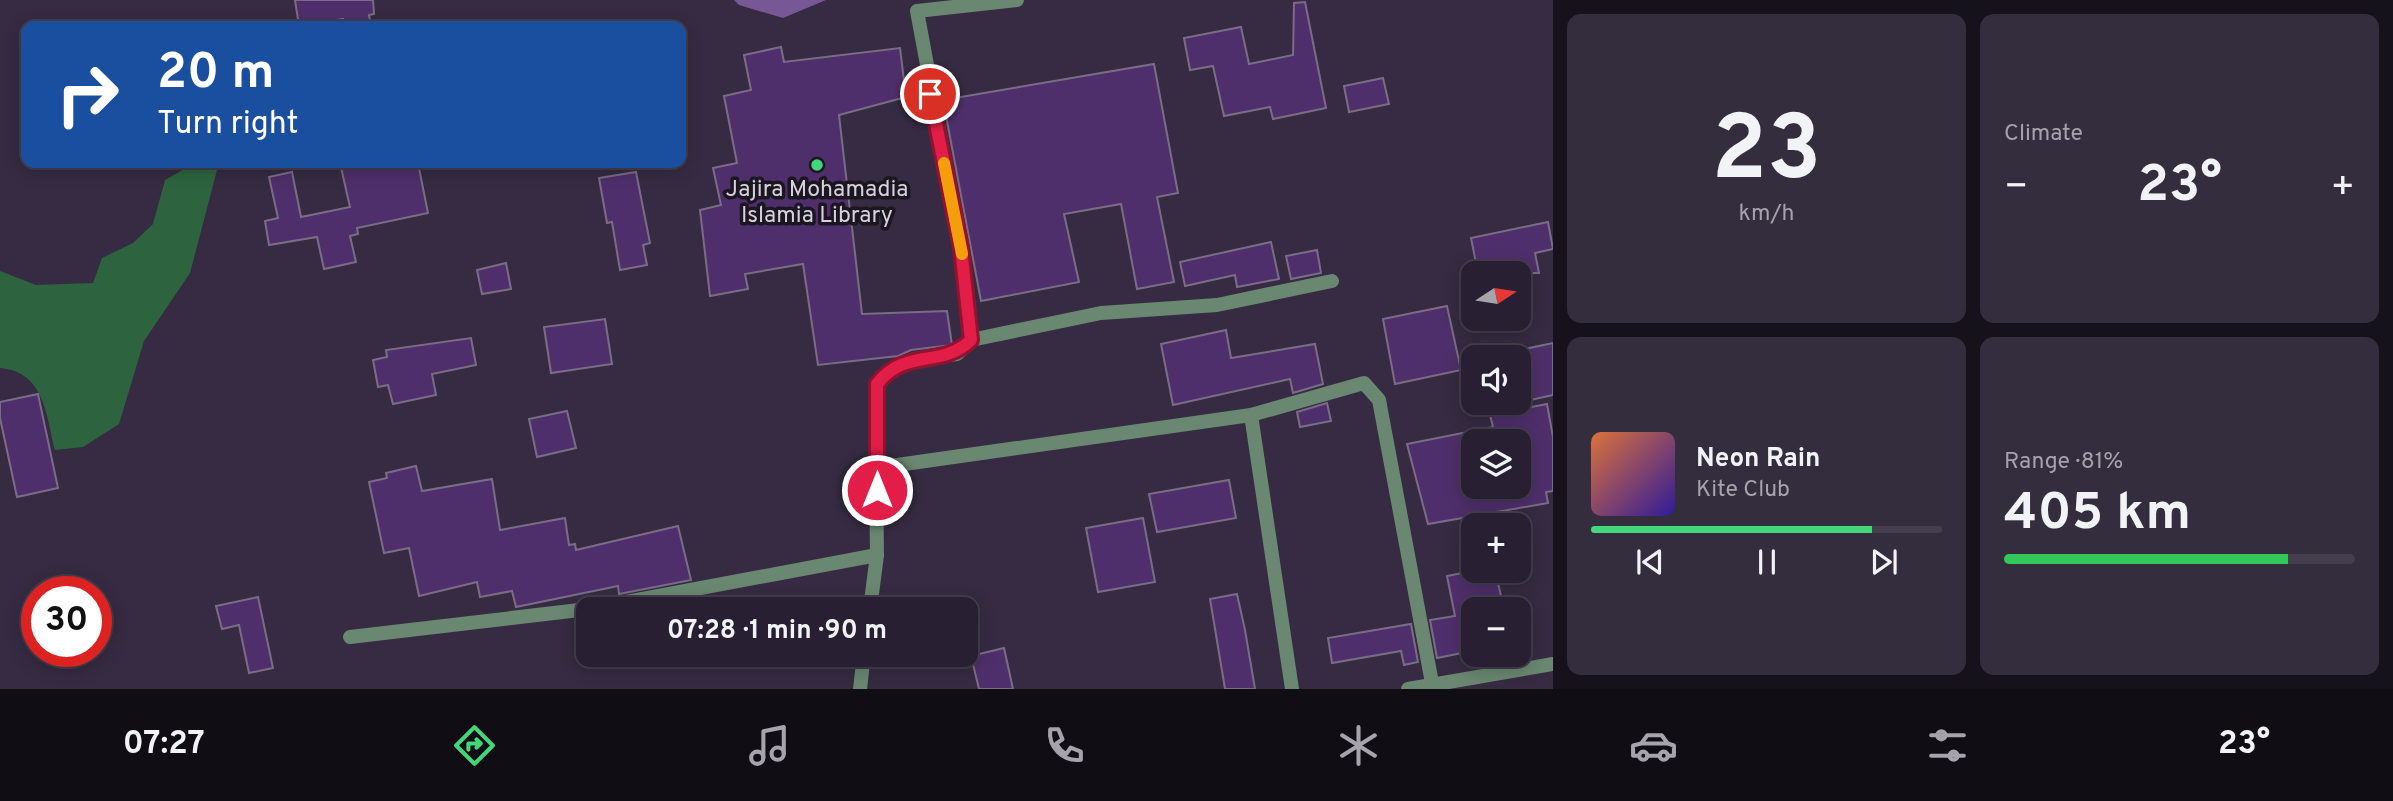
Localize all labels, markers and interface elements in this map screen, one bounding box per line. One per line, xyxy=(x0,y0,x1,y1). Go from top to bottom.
text: 20 m xyxy=(157,44,274,106)
icon: right xyxy=(42,49,133,140)
pin xyxy=(900,64,960,124)
icon: arrive xyxy=(911,75,949,113)
text: 23 xyxy=(1711,97,1822,212)
text: Turn right xyxy=(157,105,299,145)
text: Climate xyxy=(2004,120,2083,149)
text: 23° xyxy=(2137,154,2222,220)
marker: Jajira Mohamadia Islamia Library xyxy=(809,157,825,173)
text: − xyxy=(2004,164,2029,213)
text: + xyxy=(2330,164,2355,213)
place label: Jajira Mohamadia Islamia Library xyxy=(726,176,908,231)
text: km/h xyxy=(1739,200,1794,229)
north arrow xyxy=(1461,261,1531,331)
map controls xyxy=(1461,261,1531,667)
button: sound xyxy=(1461,345,1531,415)
button: layers xyxy=(1461,429,1531,499)
text: Neon Rain xyxy=(1696,443,1821,476)
text: Range · 81% xyxy=(2004,448,2123,477)
position arrow xyxy=(840,453,914,527)
text: Kite Club xyxy=(1696,476,1790,505)
text: 405 km xyxy=(2004,482,2191,548)
button: + xyxy=(1461,513,1531,583)
icon: previous xyxy=(1631,543,1669,581)
icon: pause xyxy=(1748,543,1786,581)
icon: next xyxy=(1865,543,1903,581)
speed limit sign: 30 xyxy=(21,576,112,667)
button: − xyxy=(1461,597,1531,667)
text: 07:28 · 1 min · 90 m xyxy=(667,615,887,648)
icon: directions xyxy=(450,721,499,770)
icon: music xyxy=(745,721,794,770)
icon: phone xyxy=(1040,721,1089,770)
icon: climate xyxy=(1334,721,1383,770)
icon: car xyxy=(1629,721,1678,770)
icon: filters xyxy=(1923,721,1972,770)
text: 07:27 xyxy=(123,725,205,765)
text: 23° xyxy=(2218,725,2270,765)

